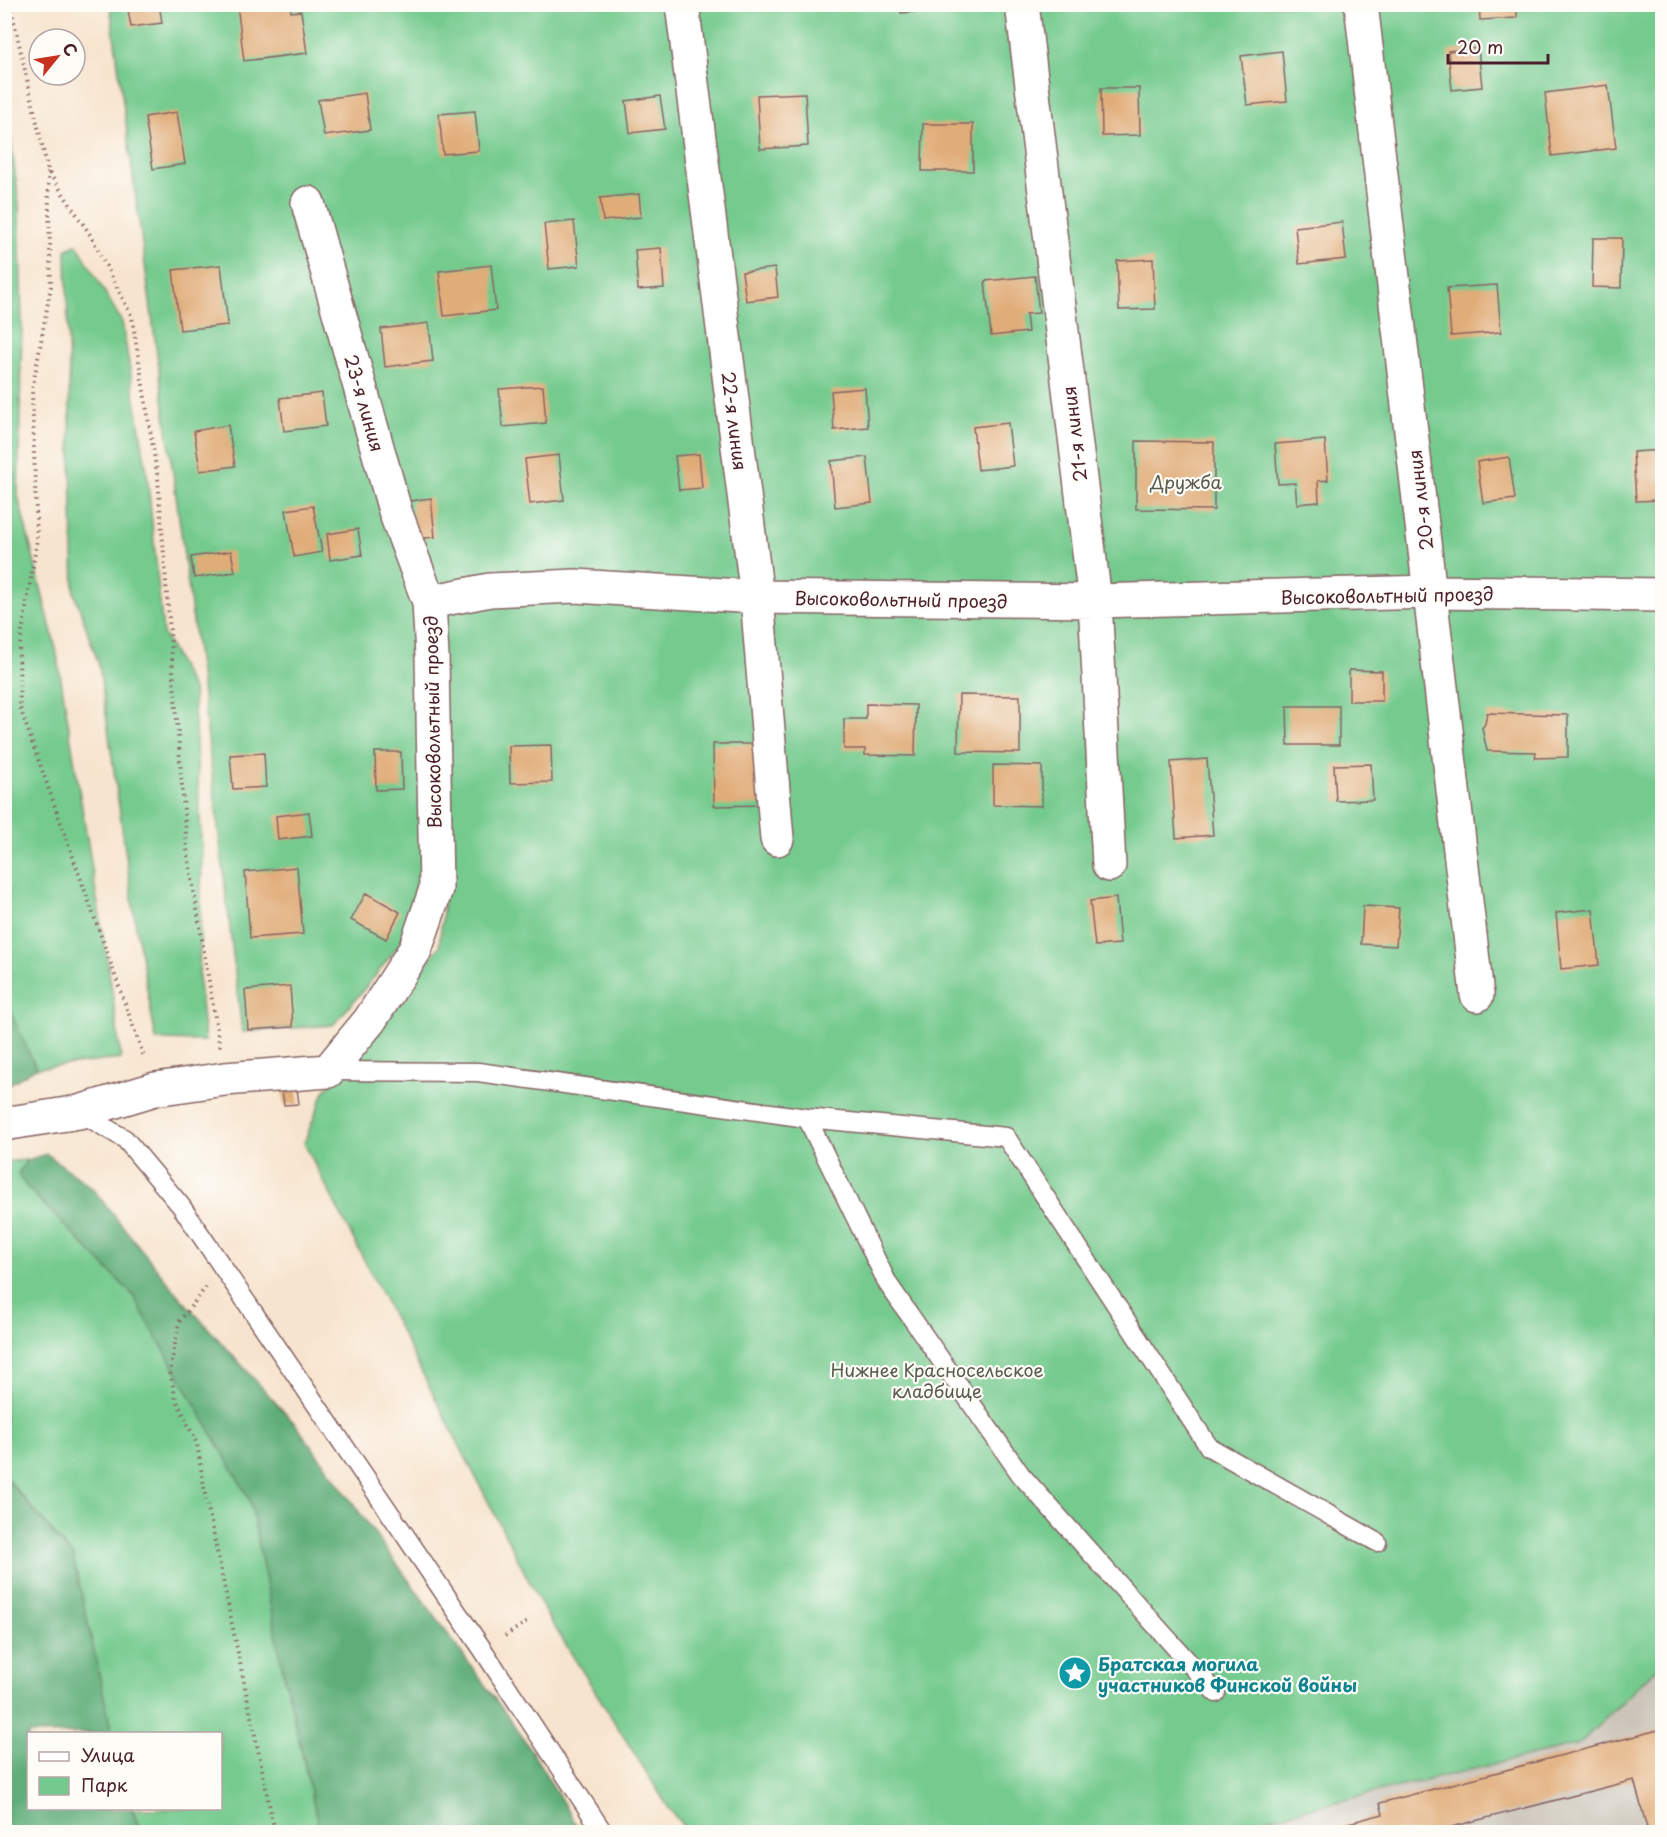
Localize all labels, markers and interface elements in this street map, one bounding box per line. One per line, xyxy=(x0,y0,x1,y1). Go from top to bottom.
north arrow xyxy=(27,27,87,87)
scale bar xyxy=(1448,27,1548,65)
text: 20 m xyxy=(1457,33,1503,60)
text: С xyxy=(57,38,84,60)
street label: 23-я линия xyxy=(338,351,392,455)
street label: 22-я линия xyxy=(716,370,754,472)
street label: 21-я линия xyxy=(1055,385,1093,483)
street label: 20-я линия xyxy=(1400,448,1440,552)
park label: Дружба xyxy=(1149,468,1222,495)
street label: Высоковольтный проезд xyxy=(1280,580,1494,610)
street label: Высоковольтный проезд xyxy=(794,584,1008,614)
street label: Высоковольтный проезд xyxy=(417,615,447,829)
park label: Нижнее Красносельское кладбище xyxy=(830,1356,1044,1404)
place label: Братская могила участников Финской войны xyxy=(1098,1650,1357,1698)
place icon: Братская могила участников Финской войны xyxy=(1057,1655,1093,1691)
legend xyxy=(27,1732,222,1810)
text: Улица xyxy=(81,1741,135,1768)
text: Парк xyxy=(81,1771,128,1798)

